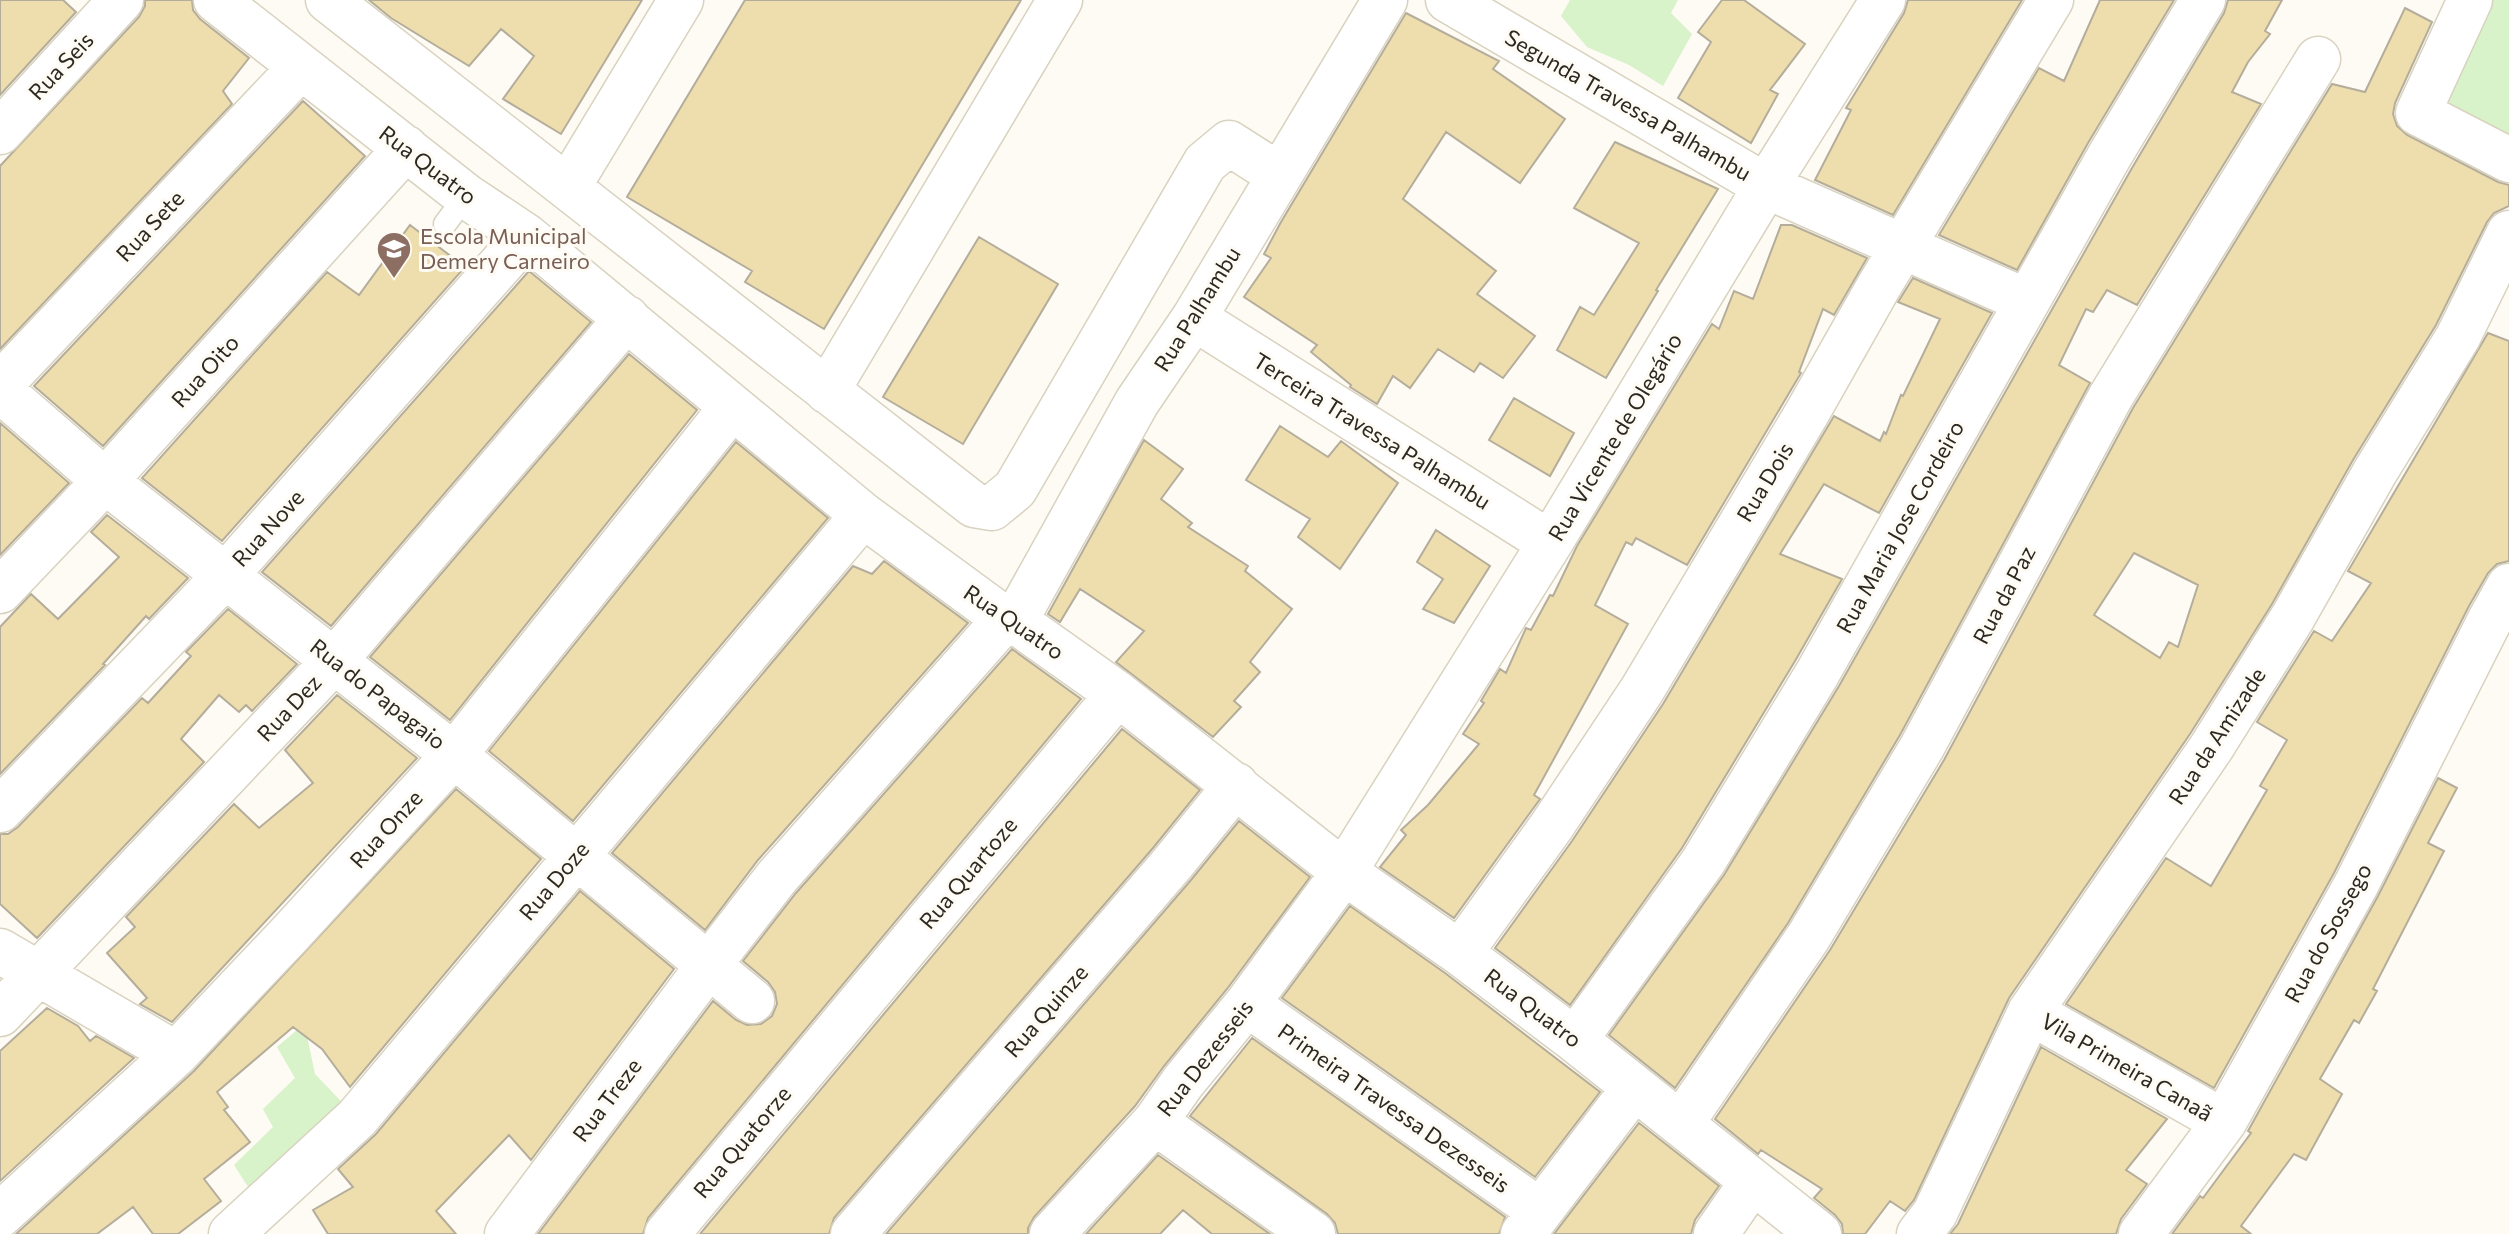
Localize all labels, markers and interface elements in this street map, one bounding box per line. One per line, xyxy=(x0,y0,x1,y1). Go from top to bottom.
street label: Segunda Travessa Palhambu xyxy=(1500,23,1756,186)
street label: Rua Seis xyxy=(23,26,99,105)
street label: Rua Quatro xyxy=(374,119,482,210)
street label: Rua Sete xyxy=(110,184,189,267)
place label: Escola Municipal Demery Carneiro xyxy=(420,222,590,274)
school or university icon: Escola Municipal Demery Carneiro xyxy=(375,230,413,280)
street label: Rua Palhambu xyxy=(1147,241,1246,376)
street label: Rua Vicente de Olegário xyxy=(1542,328,1687,546)
street label: Rua Oito xyxy=(165,329,244,412)
street label: Terceira Travessa Palhambu xyxy=(1249,346,1496,515)
street label: Rua Maria Jose Cordeiro xyxy=(1830,416,1969,638)
street label: Rua Dois xyxy=(1730,437,1799,526)
street label: Rua Nove xyxy=(226,484,309,572)
street label: Rua da Paz xyxy=(1966,541,2041,648)
street label: Rua Quatro xyxy=(959,578,1069,665)
street label: Rua do Papagaio xyxy=(305,632,451,755)
street label: Rua da Amizade xyxy=(2162,662,2271,809)
street label: Rua Dez xyxy=(251,669,326,747)
street label: Rua Onze xyxy=(344,784,428,873)
street label: Rua Quartoze xyxy=(913,811,1022,934)
street label: Rua Doze xyxy=(513,836,594,926)
street label: Rua do Sossego xyxy=(2278,858,2377,1007)
street label: Rua Quinze xyxy=(998,959,1093,1062)
street label: Rua Quatro xyxy=(1479,962,1587,1053)
street label: Rua Dezesseis xyxy=(1151,994,1258,1121)
street label: Vila Primeira Canaã xyxy=(2037,1007,2218,1127)
street label: Primeira Travessa Dezesseis xyxy=(1273,1017,1515,1198)
street label: Rua Treze xyxy=(567,1053,647,1147)
street label: Rua Quatorze xyxy=(687,1080,796,1203)

